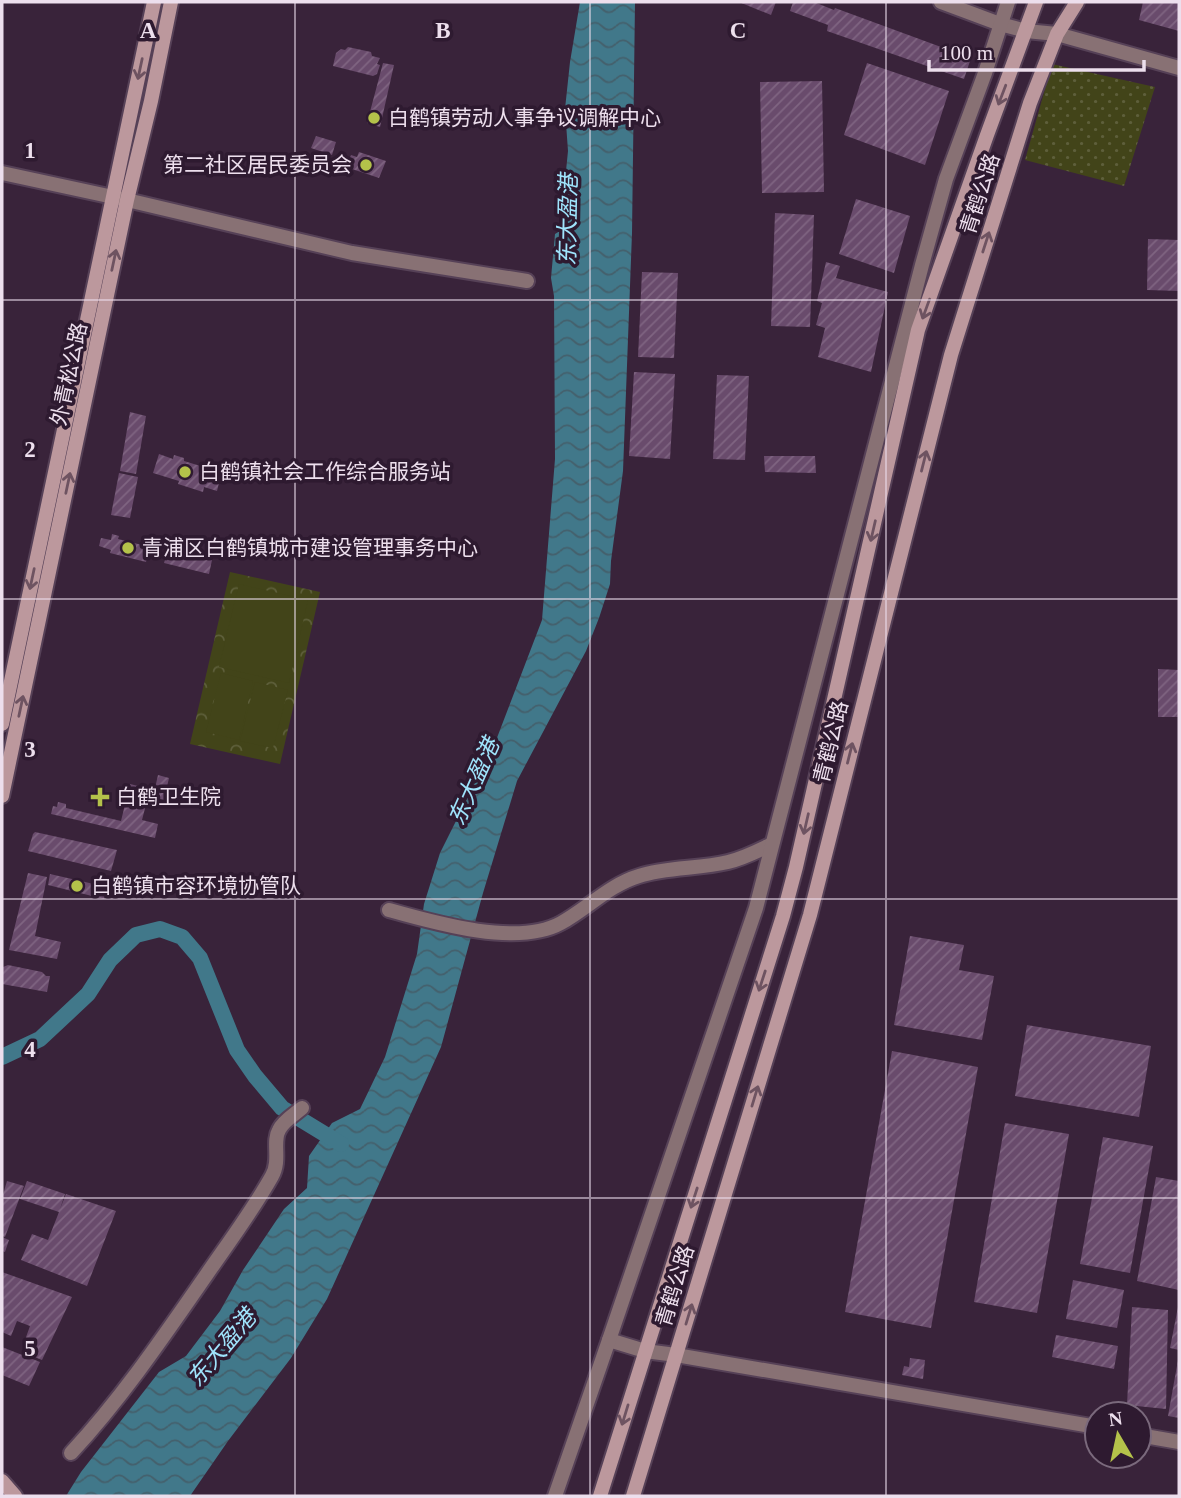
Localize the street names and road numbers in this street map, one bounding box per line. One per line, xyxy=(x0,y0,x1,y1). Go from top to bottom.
street label: 青鹤公路 xyxy=(956,150,1004,238)
street label: 外青松公路 xyxy=(46,320,92,428)
street label: 青鹤公路 xyxy=(809,698,853,786)
street label: 青鹤公路 xyxy=(651,1242,699,1330)

